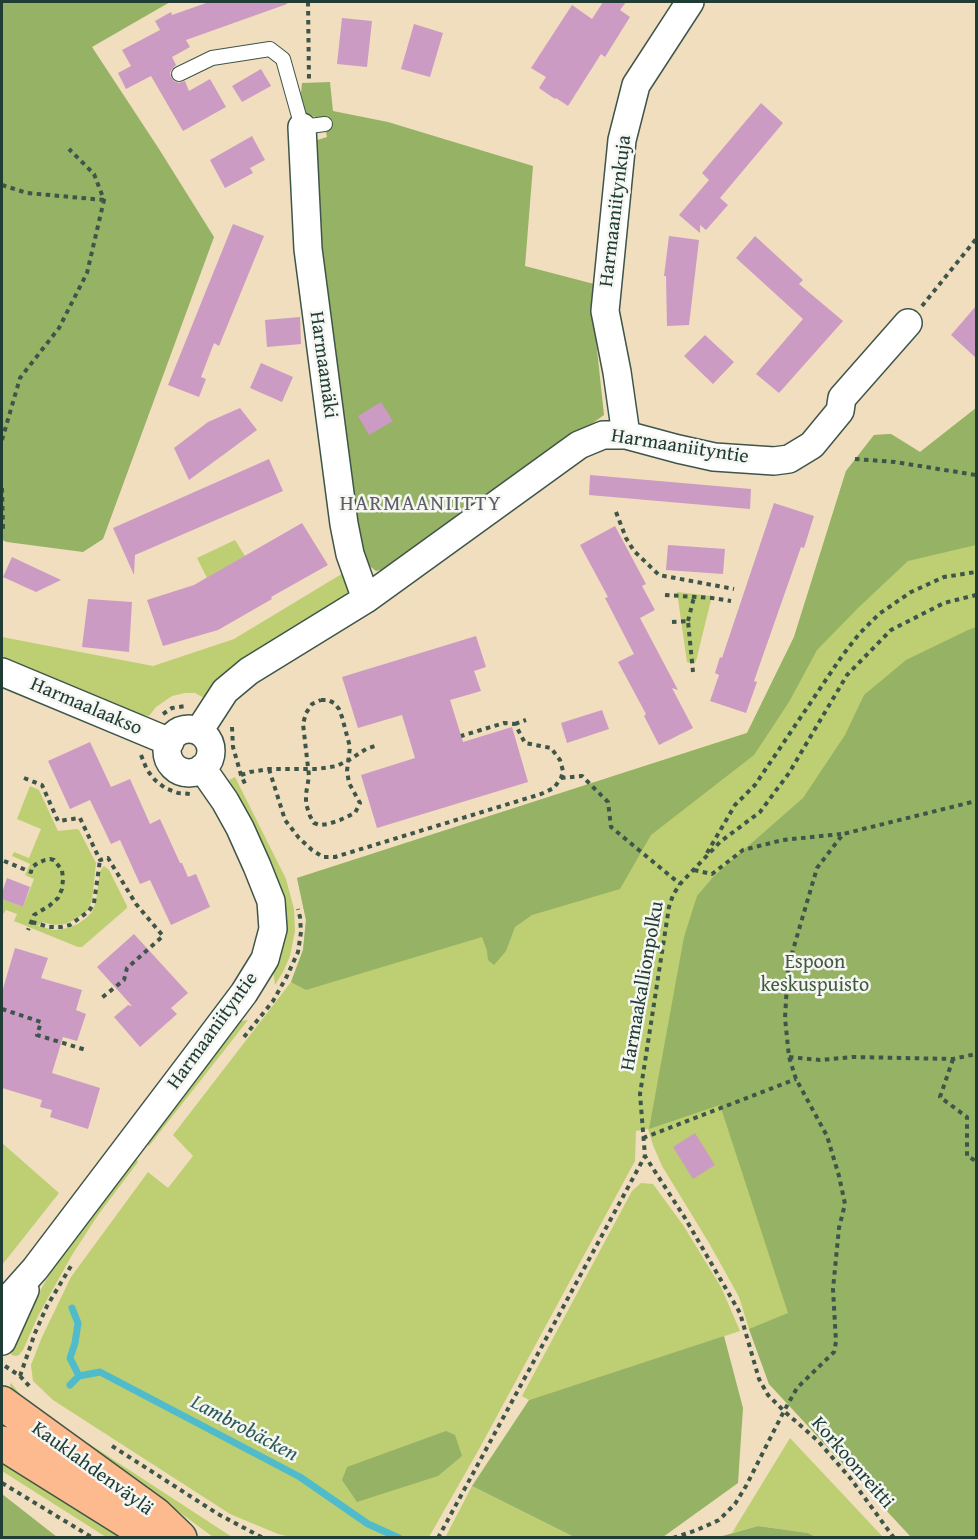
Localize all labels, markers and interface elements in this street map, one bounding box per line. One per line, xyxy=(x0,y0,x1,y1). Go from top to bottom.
street label: Harmaaniitynkuja xyxy=(595,134,637,288)
street label: Harmaamäki xyxy=(304,310,342,420)
street label: Harmaaniityntie xyxy=(609,424,751,470)
district label: HARMAANIITTY xyxy=(340,492,502,518)
street label: Harmaalaakso xyxy=(27,673,145,741)
street label: Harmaakallionpolku xyxy=(616,899,670,1073)
park label: Espoon keskuspuisto xyxy=(761,951,869,998)
street label: Harmaaniityntie xyxy=(162,968,264,1094)
water label: Lambrobäcken xyxy=(186,1390,302,1468)
street label: Korkoonreitti xyxy=(805,1412,899,1514)
street label: Kauklahdenväylä xyxy=(27,1417,157,1521)

